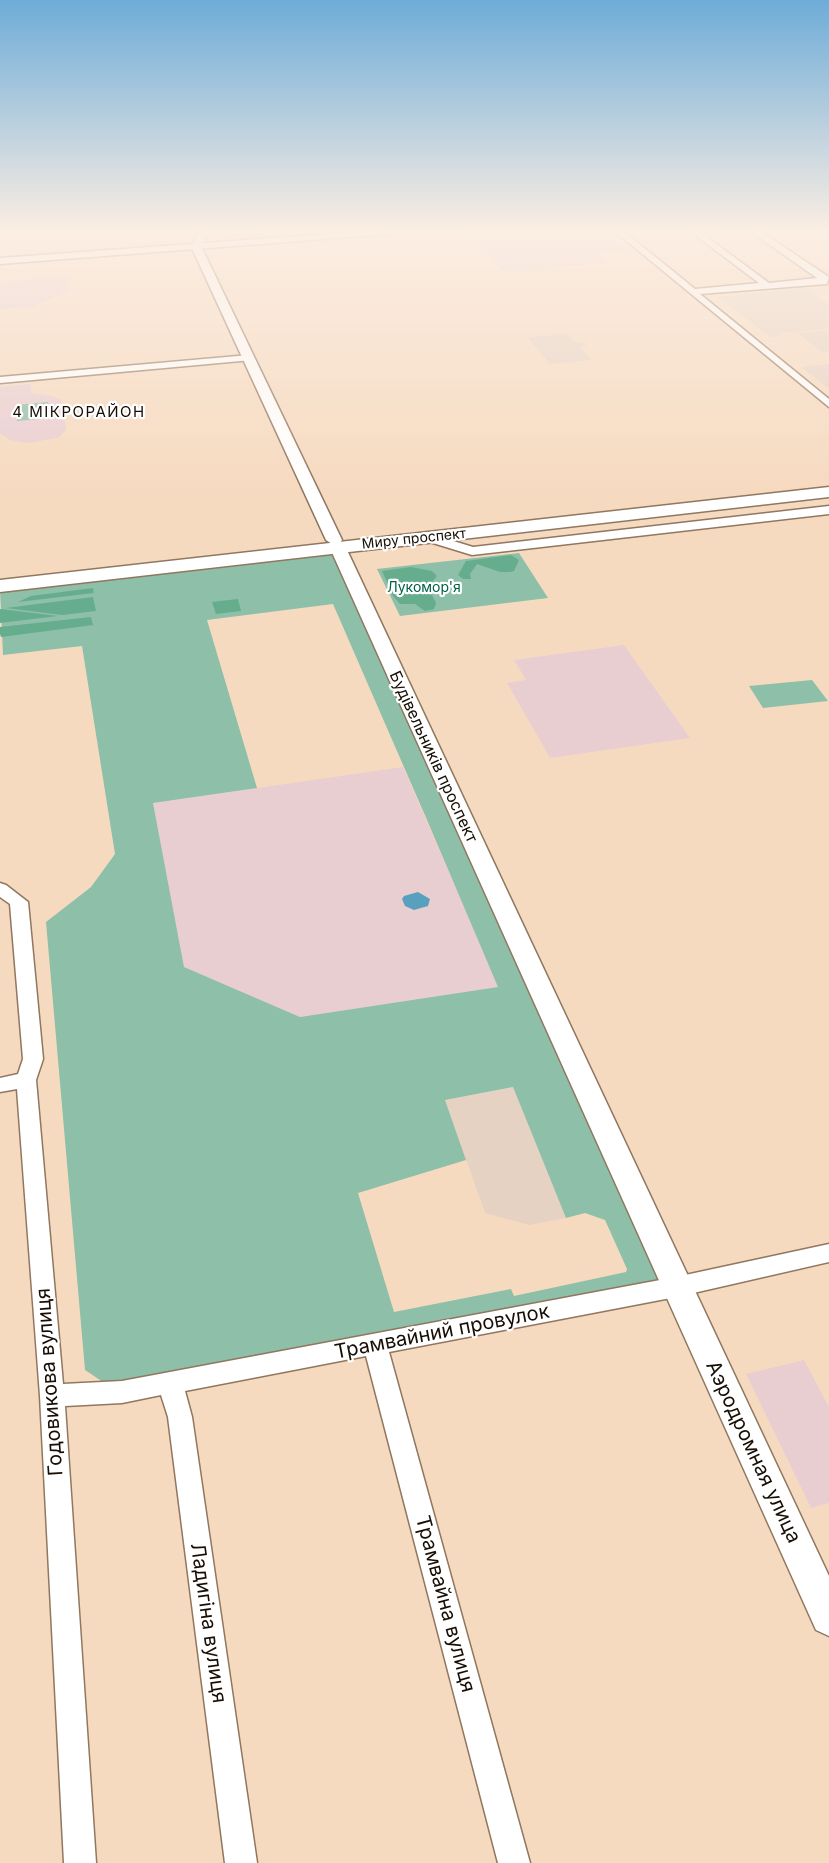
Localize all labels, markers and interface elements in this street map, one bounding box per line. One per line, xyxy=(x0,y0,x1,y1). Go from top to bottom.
district label: 4 МІКРОРАЙОН xyxy=(12,403,146,421)
street label: Миру проспект xyxy=(361,525,467,553)
park label: Лукомор'я xyxy=(387,580,461,596)
street label: Будівельників проспект xyxy=(385,668,481,846)
street label: Годовикова вулиця xyxy=(31,1287,69,1477)
street label: Трамвайний провулок xyxy=(333,1299,551,1365)
street label: Аэродромная улица xyxy=(700,1357,806,1547)
street label: Трамвайна вулиця xyxy=(410,1513,480,1695)
street label: Ладигіна вулиця xyxy=(185,1542,231,1704)

